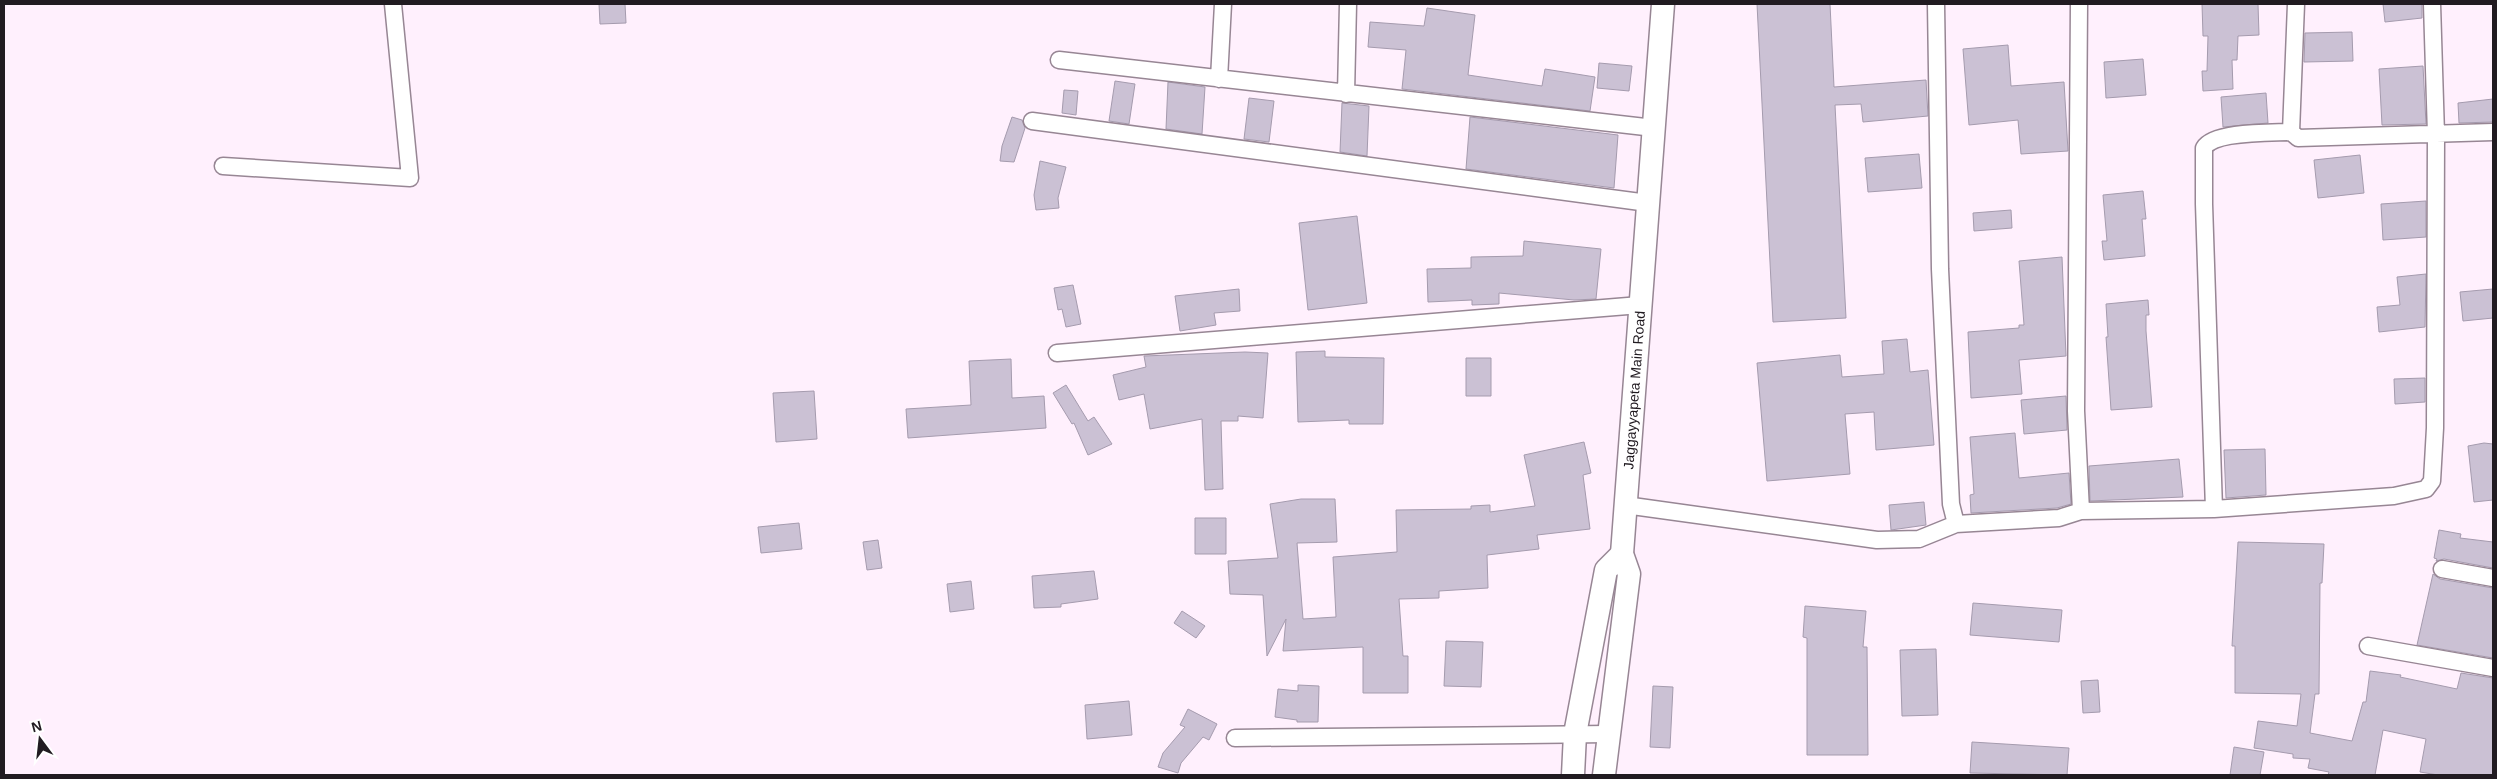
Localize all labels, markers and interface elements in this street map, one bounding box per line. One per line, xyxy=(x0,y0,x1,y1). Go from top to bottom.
street label: Jaggayyapeta Main Road xyxy=(1620,310,1648,470)
north arrow xyxy=(15,714,65,764)
text: N xyxy=(30,717,44,735)

